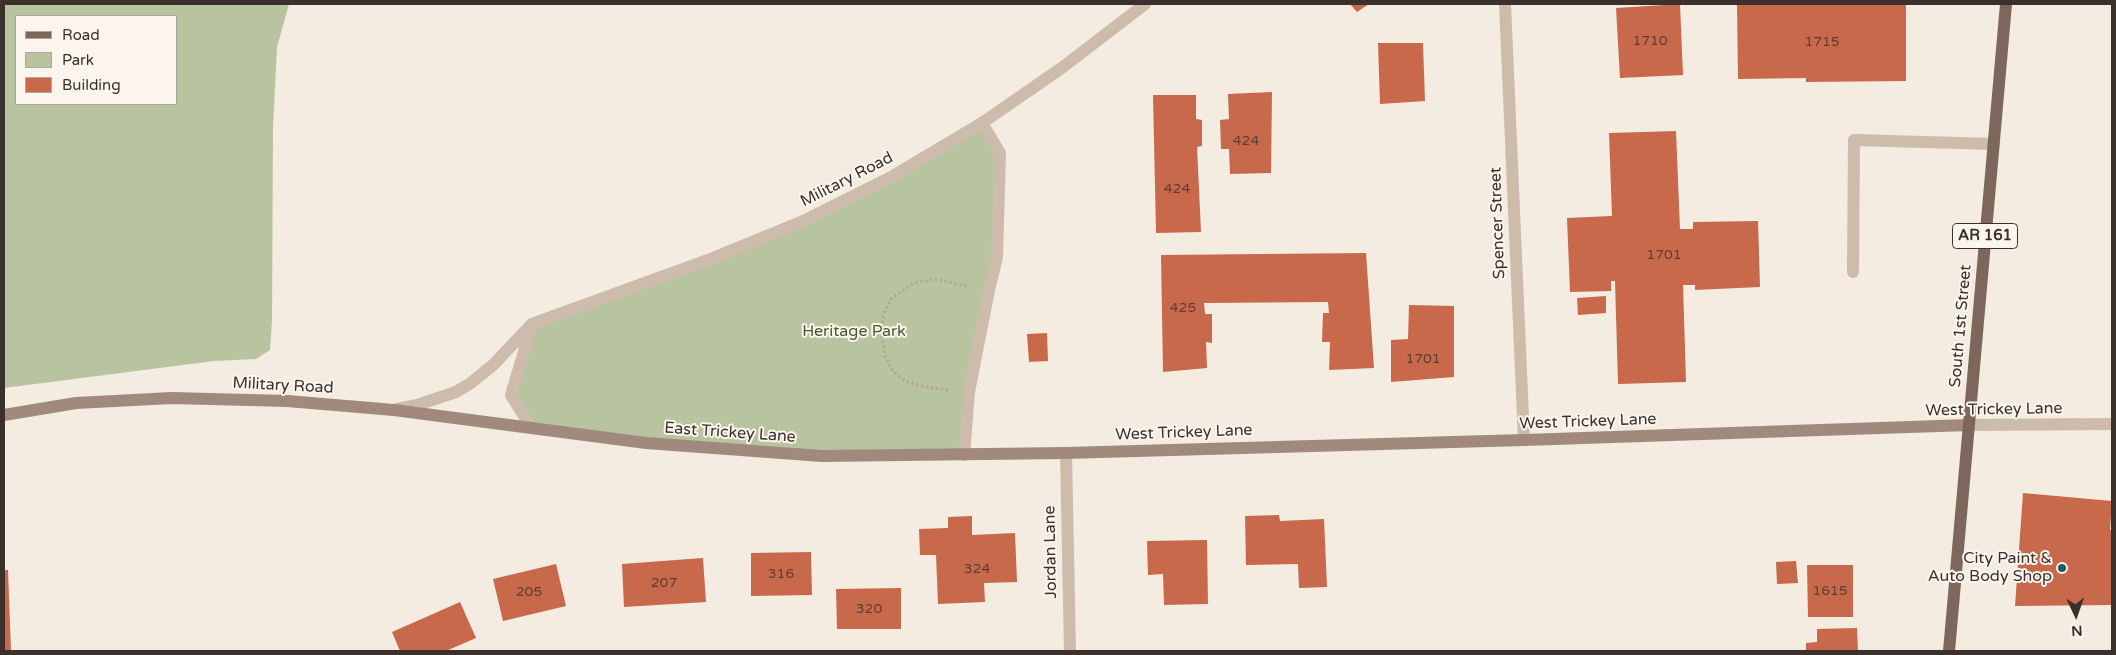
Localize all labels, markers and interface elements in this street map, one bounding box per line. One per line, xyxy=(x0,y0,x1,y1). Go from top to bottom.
legend xyxy=(15,15,178,105)
text: Road xyxy=(62,26,100,44)
house number: 1710 xyxy=(1632,33,1668,49)
house number: 1715 xyxy=(1804,34,1840,50)
text: Park xyxy=(62,51,94,69)
text: Building xyxy=(62,76,121,94)
house number: 424 xyxy=(1233,133,1259,149)
street label: Military Road xyxy=(797,148,897,212)
street label: Spencer Street xyxy=(1486,167,1510,279)
house number: 424 xyxy=(1164,181,1190,197)
road number: AR 161 xyxy=(1952,224,2018,248)
house number: 1701 xyxy=(1646,247,1682,263)
street label: South 1st Street xyxy=(1946,264,1976,388)
house number: 425 xyxy=(1170,300,1196,316)
park label: Heritage Park xyxy=(802,322,906,342)
house number: 1701 xyxy=(1405,351,1441,367)
street label: Military Road xyxy=(232,374,334,398)
street label: West Trickey Lane xyxy=(1925,399,2063,421)
street label: West Trickey Lane xyxy=(1519,410,1657,434)
street label: East Trickey Lane xyxy=(664,419,796,447)
street label: West Trickey Lane xyxy=(1115,421,1253,445)
street label: Jordan Lane xyxy=(1041,505,1061,599)
place label: City Paint & Auto Body Shop xyxy=(1928,549,2052,587)
house number: 324 xyxy=(964,561,990,577)
marker: City Paint & Auto Body Shop xyxy=(2056,562,2068,574)
house number: 316 xyxy=(768,566,794,582)
house number: 207 xyxy=(651,575,677,591)
house number: 1615 xyxy=(1812,583,1848,599)
house number: 205 xyxy=(516,584,542,600)
north arrow xyxy=(2051,590,2101,640)
house number: 320 xyxy=(856,601,882,617)
text: N xyxy=(2071,622,2083,639)

